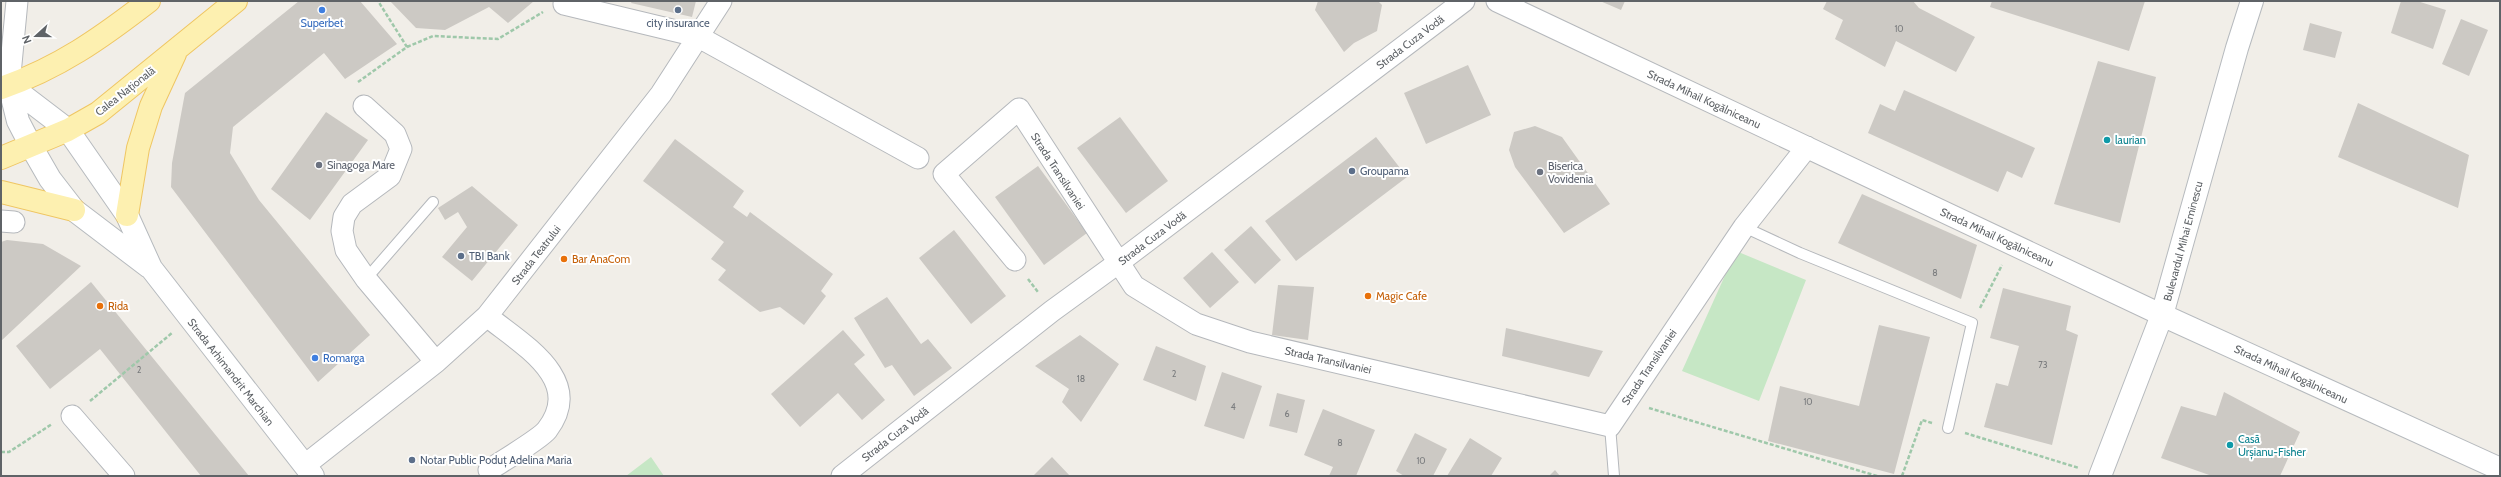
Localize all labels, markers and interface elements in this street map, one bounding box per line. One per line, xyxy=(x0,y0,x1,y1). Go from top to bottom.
marker: Superbet xyxy=(317,5,327,15)
marker: city insurance xyxy=(673,5,683,15)
street label: Strada Cuza Vodă xyxy=(1373,12,1447,72)
north arrow xyxy=(16,16,56,56)
place label: Superbet xyxy=(301,16,344,30)
place label: city insurance xyxy=(646,16,710,30)
house number: 10 xyxy=(1894,23,1904,34)
text: N xyxy=(19,33,35,46)
street label: Calea Națională xyxy=(92,63,159,120)
street label: Strada Mihail Kogălniceanu xyxy=(1645,66,1763,132)
street label: Strada Transilvaniei xyxy=(1028,130,1088,212)
place label: laurian xyxy=(2115,133,2146,147)
marker: laurian xyxy=(2102,135,2112,145)
place label: Sinagoga Mare xyxy=(327,158,395,172)
place label: Biserica Vovidenia xyxy=(1548,159,1594,186)
marker: Sinagoga Mare xyxy=(314,160,324,170)
place label: Groupama xyxy=(1360,164,1410,178)
marker: Groupama xyxy=(1347,166,1357,176)
marker: Biserica Vovidenia xyxy=(1535,167,1545,177)
street label: Bulevardul Mihai Eminescu xyxy=(2160,179,2206,302)
street label: Strada Mihail Kogălniceanu xyxy=(1938,204,2056,270)
street label: Strada Cuza Vodă xyxy=(1115,208,1189,268)
street label: Strada Teatrului xyxy=(508,222,564,288)
place label: TBI Bank xyxy=(469,249,510,263)
marker: TBI Bank xyxy=(456,251,466,261)
place label: Bar AnaCom xyxy=(572,252,630,266)
marker: Bar AnaCom xyxy=(559,254,569,264)
house number: 8 xyxy=(1932,267,1938,278)
place label: Magic Cafe xyxy=(1376,289,1427,303)
marker: Magic Cafe xyxy=(1363,291,1373,301)
place label: Rida xyxy=(108,299,129,313)
marker: Rida xyxy=(95,301,105,311)
street label: Strada Arhimandrit Marchian xyxy=(185,316,277,428)
street label: Strada Transilvaniei xyxy=(1618,326,1680,408)
street label: Strada Mihail Kogălniceanu xyxy=(2232,341,2350,407)
street label: Strada Transilvaniei xyxy=(1283,343,1373,377)
place label: Romarga xyxy=(323,351,365,365)
marker: Romarga xyxy=(310,353,320,363)
house number: 73 xyxy=(2038,359,2048,370)
house number: 2 xyxy=(137,364,142,375)
house number: 2 xyxy=(1172,368,1177,379)
house number: 18 xyxy=(1077,373,1085,384)
house number: 10 xyxy=(1803,396,1813,407)
house number: 4 xyxy=(1230,401,1236,412)
street label: Strada Cuza Vodă xyxy=(859,403,932,465)
house number: 6 xyxy=(1284,408,1290,419)
place label: Casă Urșianu-Fisher xyxy=(2238,432,2306,460)
house number: 8 xyxy=(1337,437,1343,448)
marker: Casă Urșianu-Fisher xyxy=(2225,440,2235,450)
place label: Notar Public Poduț Adelina Maria xyxy=(420,453,572,468)
marker: Notar Public Poduț Adelina Maria xyxy=(407,455,417,465)
house number: 10 xyxy=(1416,455,1426,466)

